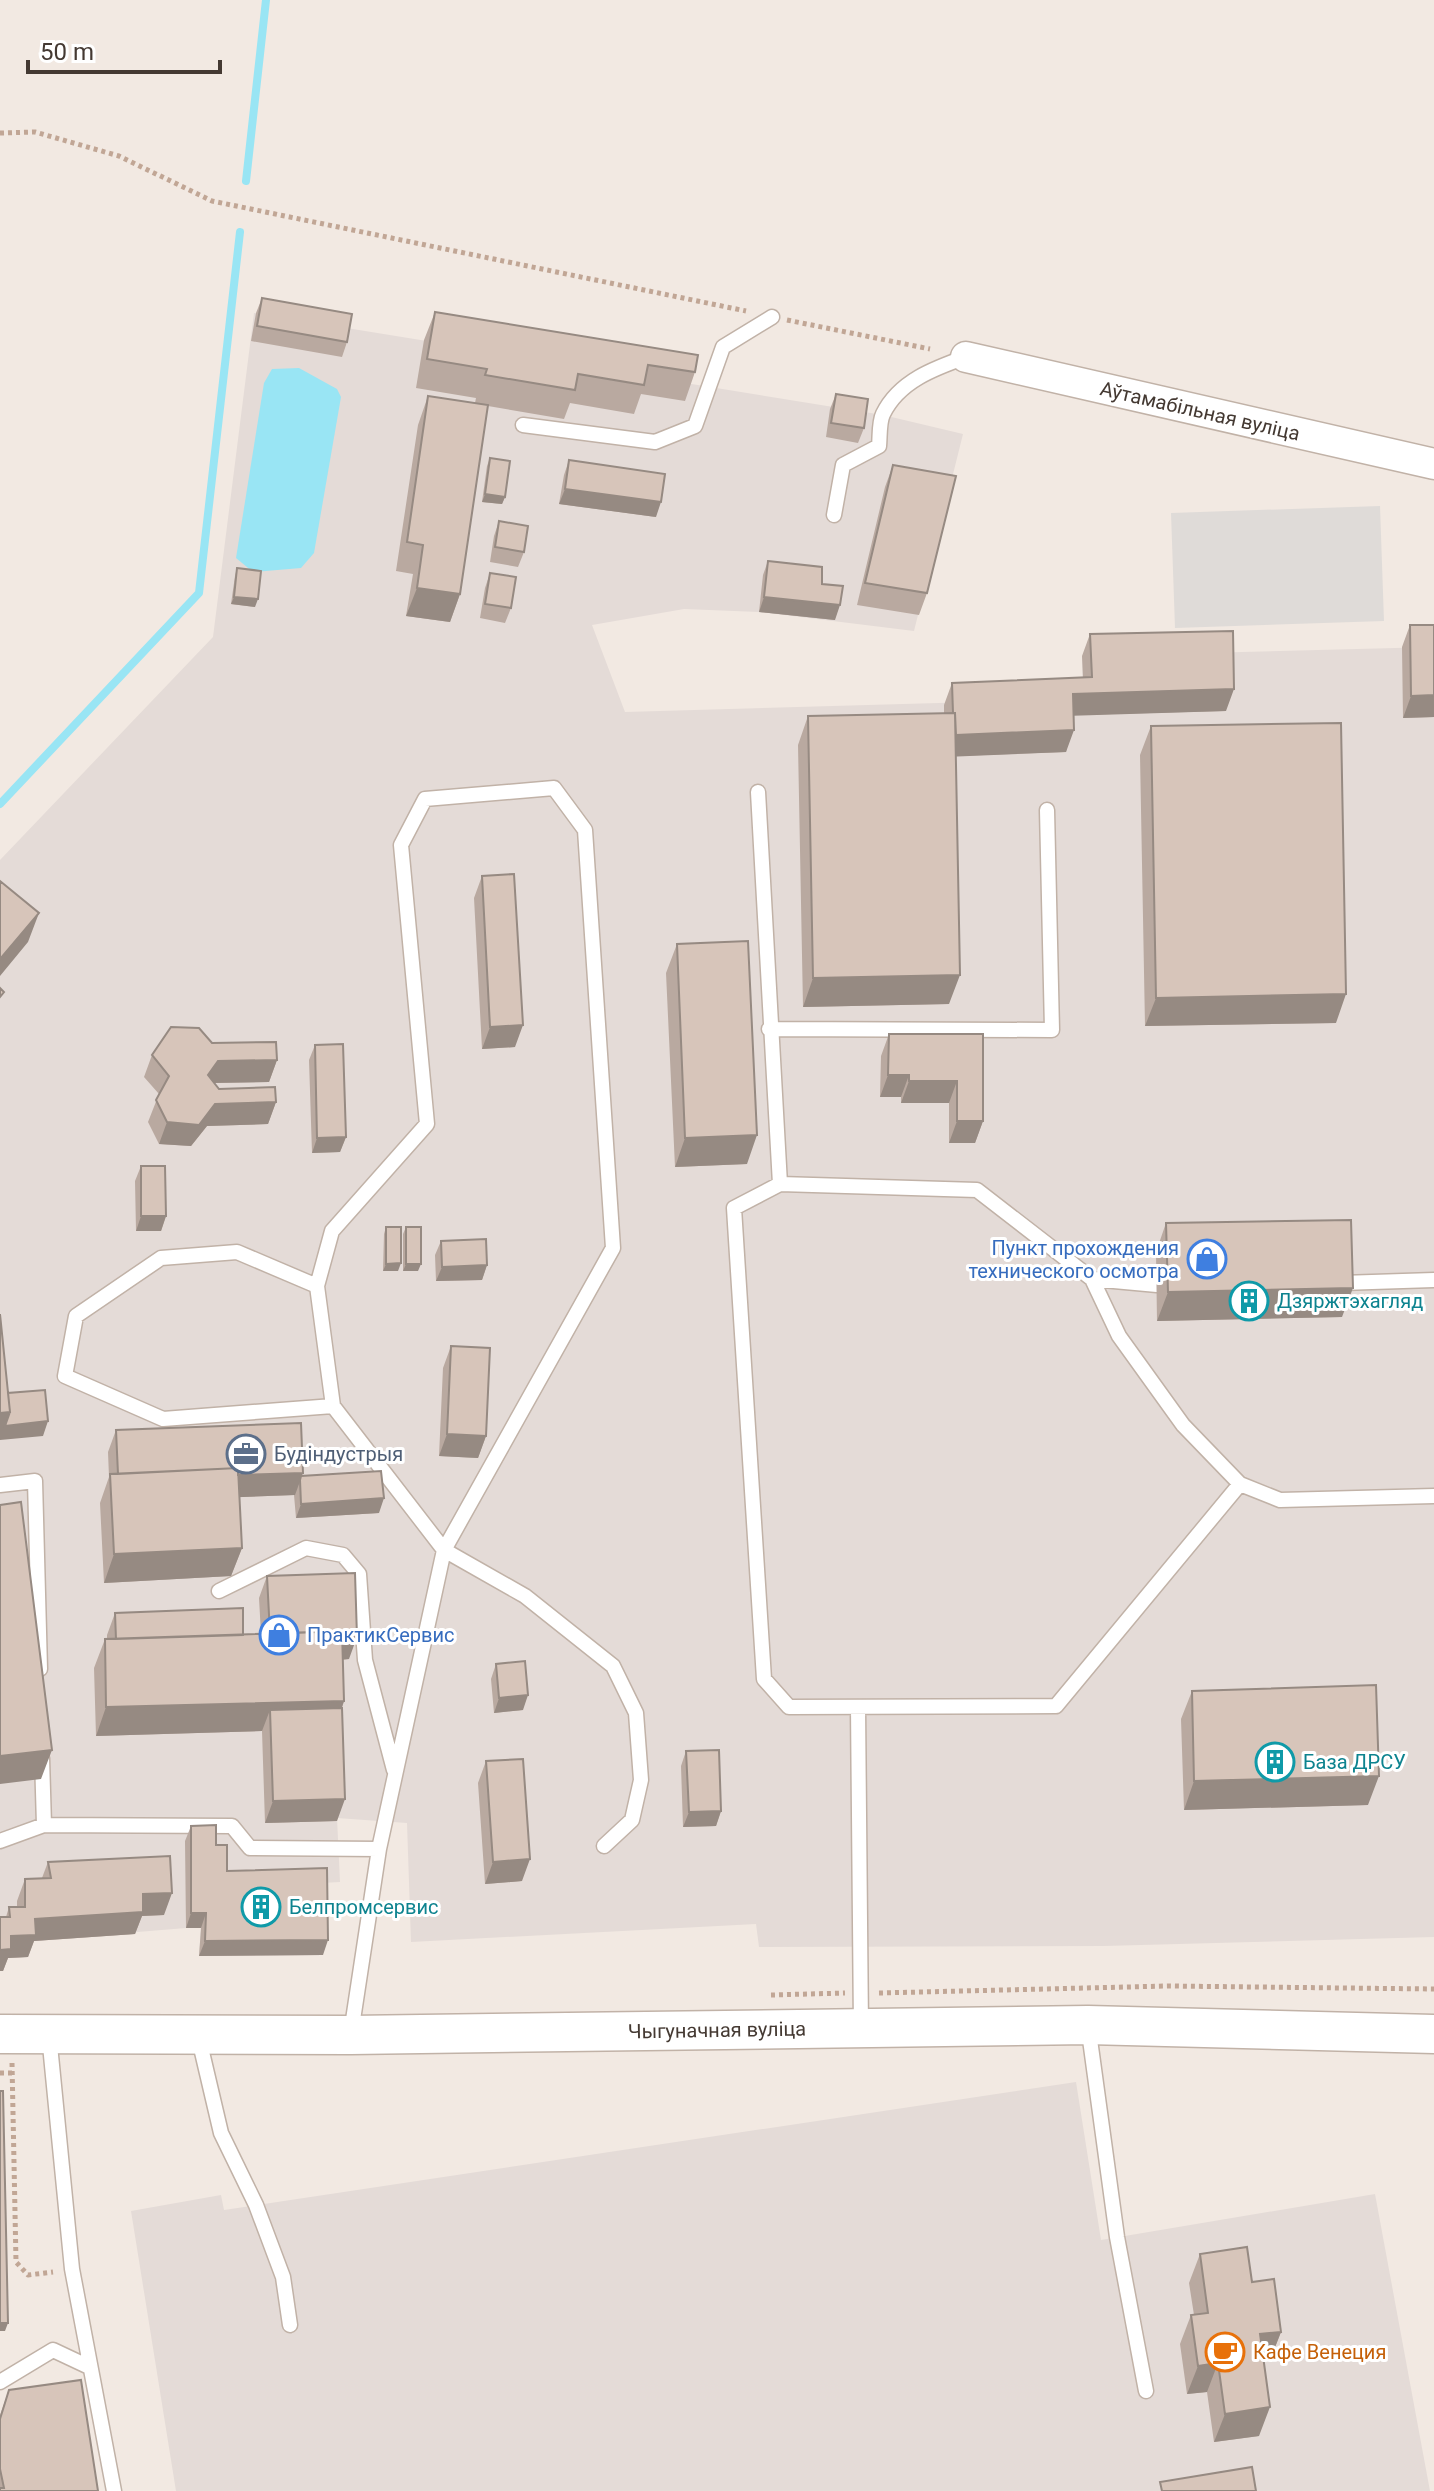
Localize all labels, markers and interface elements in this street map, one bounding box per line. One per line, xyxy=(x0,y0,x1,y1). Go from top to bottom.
scale bar xyxy=(28,24,220,74)
text: 50 m xyxy=(40,38,94,66)
street label: Аўтамабільная вуліца xyxy=(1098,376,1302,446)
place label: Пункт прохождения технического осмотра xyxy=(968,1236,1179,1283)
shop icon: Пункт прохождения технического осмотра xyxy=(1186,1238,1228,1280)
building icon: Дзяржтэхагляд xyxy=(1228,1280,1270,1322)
place label: Дзяржтэхагляд xyxy=(1277,1289,1423,1313)
office icon: Будіндустрыя xyxy=(225,1433,267,1475)
place label: Будіндустрыя xyxy=(274,1442,403,1466)
shop icon: ПрактикСервис xyxy=(258,1614,300,1656)
place label: ПрактикСервис xyxy=(307,1623,454,1647)
building icon: База ДРСУ xyxy=(1254,1741,1296,1783)
place label: База ДРСУ xyxy=(1303,1750,1406,1774)
building icon: Белпромсервис xyxy=(240,1886,282,1928)
place label: Белпромсервис xyxy=(289,1895,439,1919)
street label: Чыгуначная вуліца xyxy=(628,2016,806,2044)
cafe icon: Кафе Венеция xyxy=(1204,2331,1246,2373)
place label: Кафе Венеция xyxy=(1253,2340,1386,2364)

